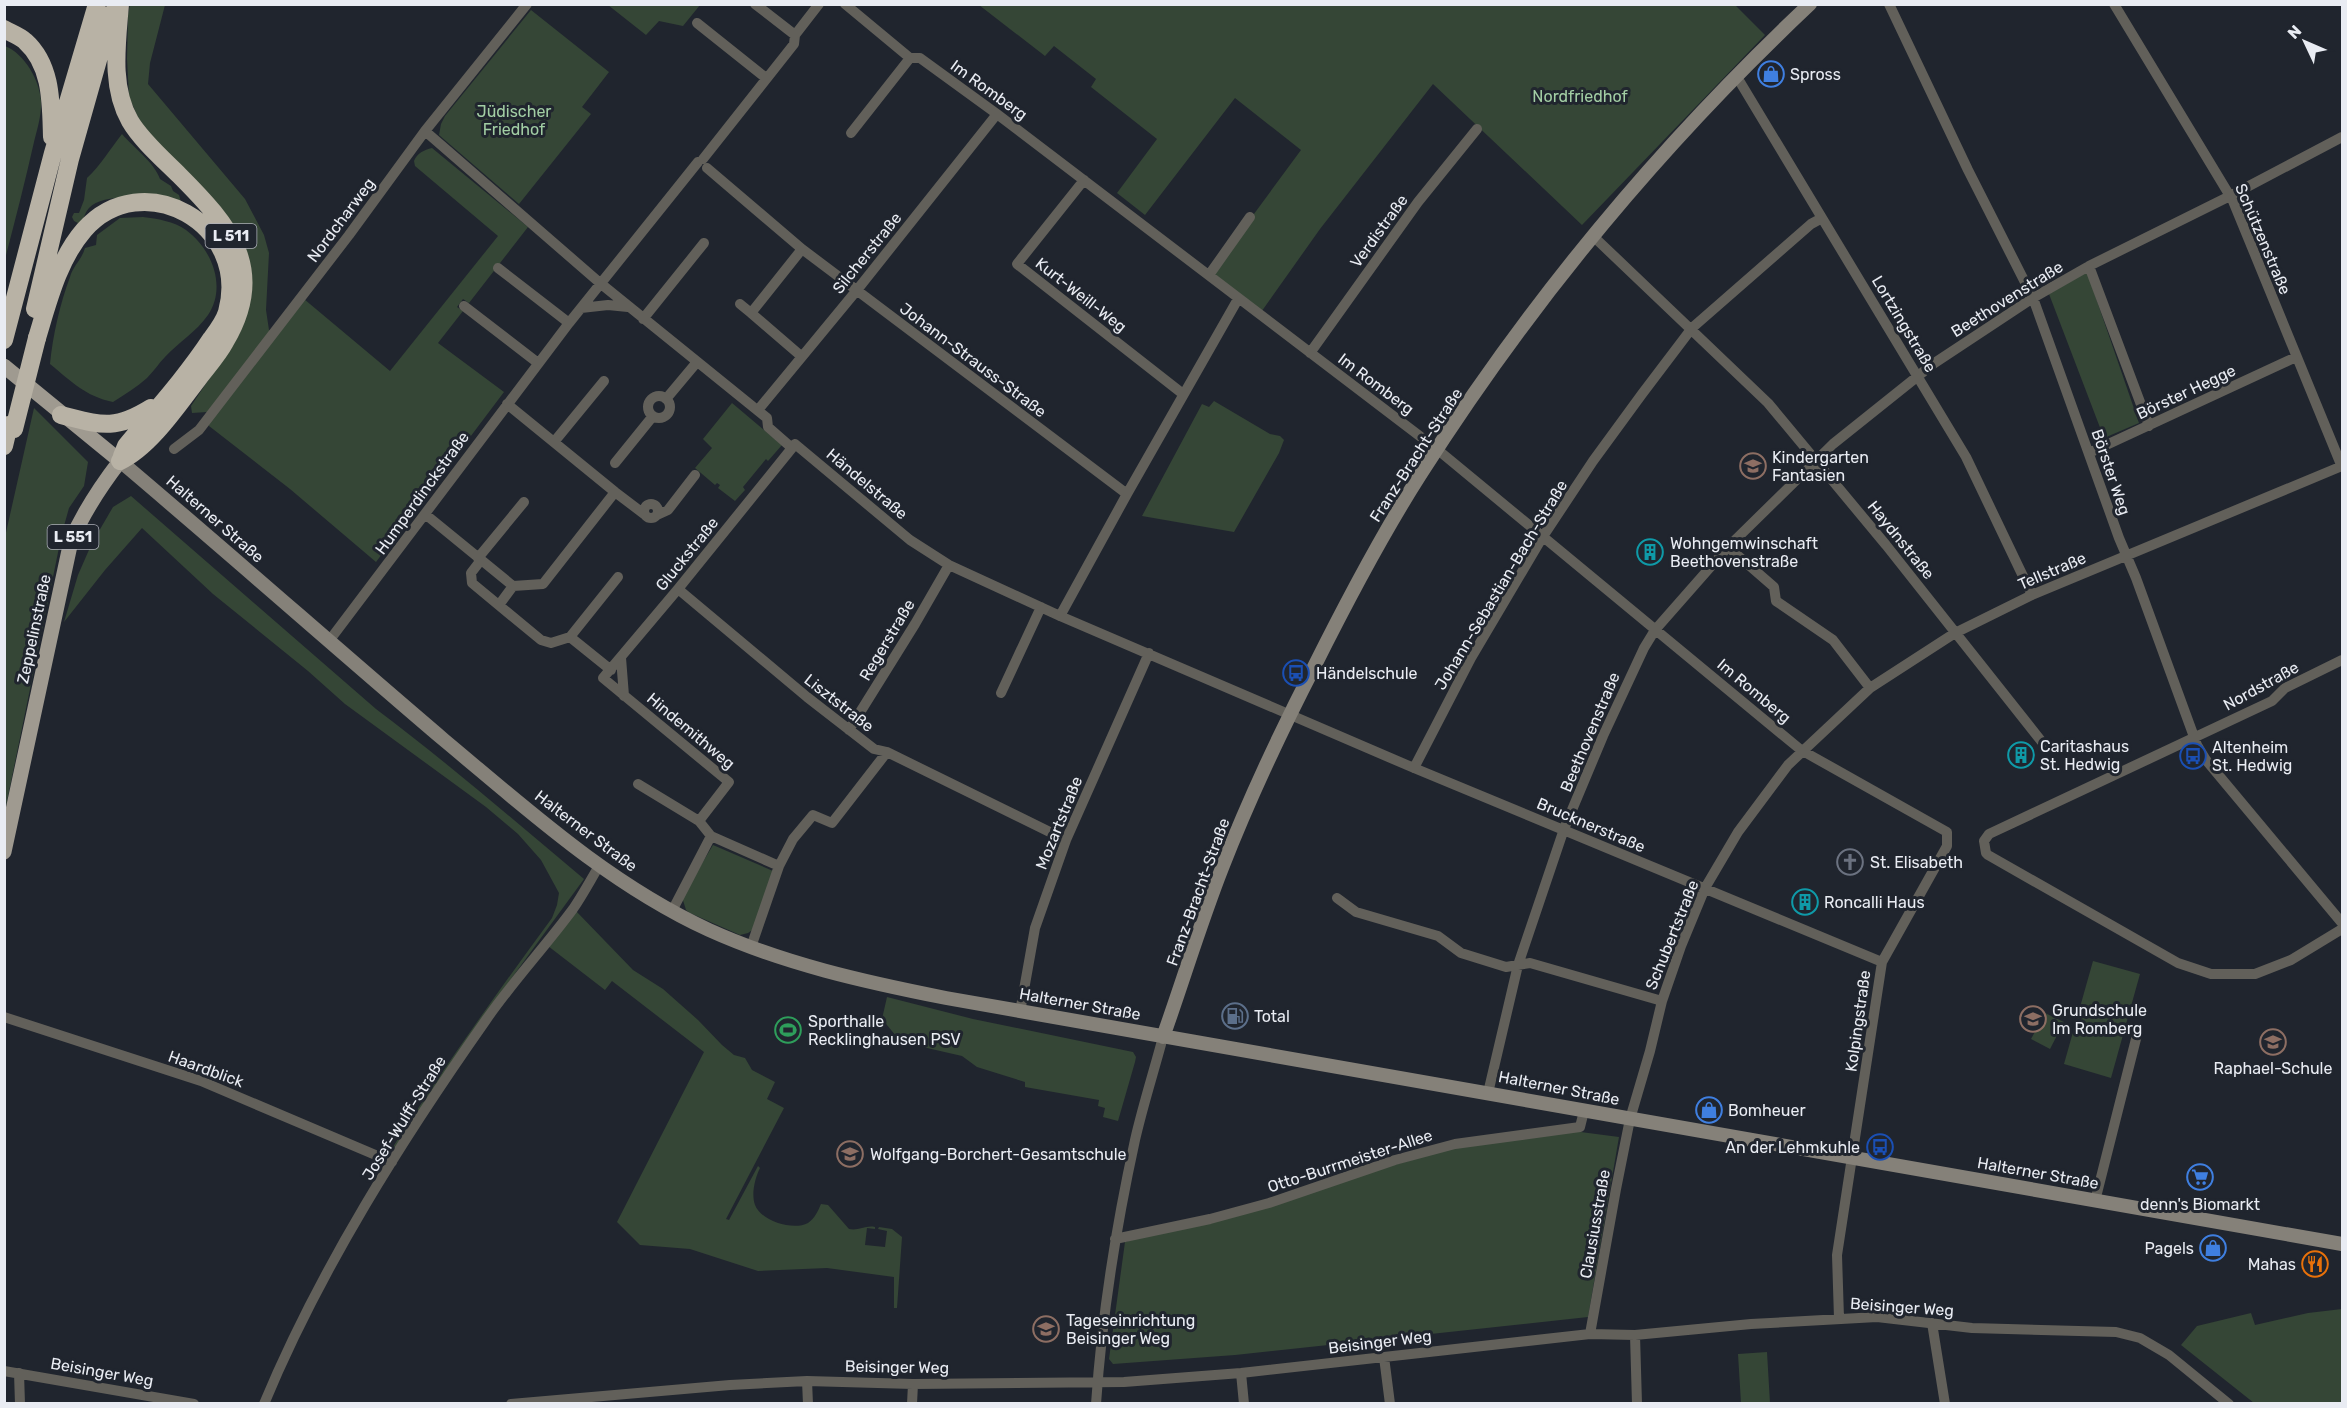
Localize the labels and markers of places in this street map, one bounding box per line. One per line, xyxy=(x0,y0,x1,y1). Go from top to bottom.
shop icon: Spross xyxy=(1756,59,1786,89)
place label: Spross xyxy=(1790,65,1841,84)
place label: Kindergarten Fantasien xyxy=(1772,448,1869,485)
school or university icon: Kindergarten Fantasien xyxy=(1738,451,1768,481)
place label: Wohngemwinschaft Beethovenstraße xyxy=(1670,534,1818,571)
building icon: Wohngemwinschaft Beethovenstraße xyxy=(1635,537,1665,567)
bus stop icon: Händelschule xyxy=(1281,658,1311,688)
place label: Händelschule xyxy=(1316,664,1418,683)
place label: Caritashaus St. Hedwig xyxy=(2040,737,2129,774)
place label: Altenheim St. Hedwig xyxy=(2212,738,2292,775)
building icon: Caritashaus St. Hedwig xyxy=(2006,740,2036,770)
bus stop icon: Altenheim St. Hedwig xyxy=(2178,741,2208,771)
church icon: St. Elisabeth xyxy=(1835,847,1865,877)
place label: St. Elisabeth xyxy=(1870,853,1963,872)
building icon: Roncalli Haus xyxy=(1790,887,1820,917)
place label: Roncalli Haus xyxy=(1824,893,1925,912)
fuel station icon: Total xyxy=(1220,1001,1250,1031)
place label: Grundschule Im Romberg xyxy=(2052,1001,2147,1038)
school or university icon: Grundschule Im Romberg xyxy=(2018,1004,2048,1034)
place label: Total xyxy=(1254,1007,1290,1026)
place label: Sporthalle Recklinghausen PSV xyxy=(808,1012,961,1049)
sports icon: Sporthalle Recklinghausen PSV xyxy=(773,1015,803,1045)
school or university icon: Raphael-Schule xyxy=(2258,1027,2288,1057)
place label: Raphael-Schule xyxy=(2214,1059,2332,1078)
shop icon: Bomheuer xyxy=(1694,1095,1724,1125)
place label: Bomheuer xyxy=(1728,1101,1805,1120)
bus stop icon: An der Lehmkuhle xyxy=(1865,1132,1895,1162)
place label: An der Lehmkuhle xyxy=(1725,1138,1860,1157)
school or university icon: Wolfgang-Borchert-Gesamtschule xyxy=(835,1139,865,1169)
place label: Wolfgang-Borchert-Gesamtschule xyxy=(870,1145,1127,1164)
supermarket icon: denn's Biomarkt xyxy=(2185,1162,2215,1192)
place label: denn's Biomarkt xyxy=(2140,1195,2260,1214)
shop icon: Pagels xyxy=(2198,1233,2228,1263)
place label: Pagels xyxy=(2144,1239,2194,1258)
restaurant icon: Mahas xyxy=(2300,1249,2330,1279)
place label: Mahas xyxy=(2248,1255,2296,1274)
place label: Tageseinrichtung Beisinger Weg xyxy=(1066,1311,1195,1348)
school or university icon: Tageseinrichtung Beisinger Weg xyxy=(1031,1314,1061,1344)

